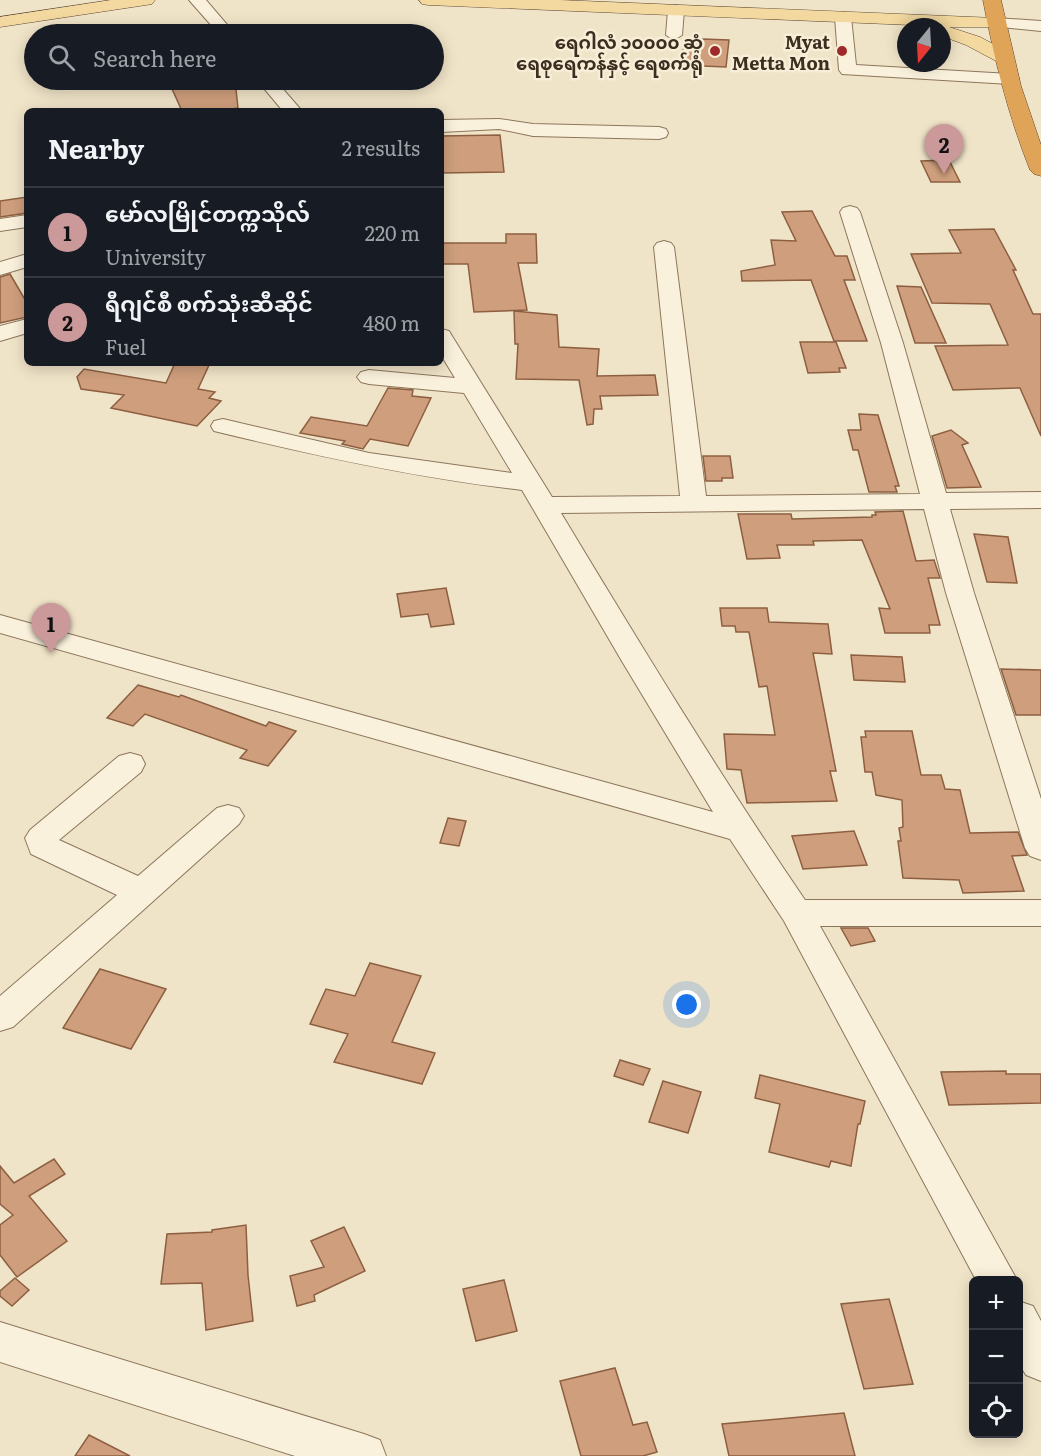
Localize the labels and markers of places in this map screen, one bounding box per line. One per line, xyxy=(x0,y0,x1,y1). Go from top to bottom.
place label: ရေဂါလံ ၁၀၀၀၀ ဆံ့ ရေစုရေကန်နှင့် ရေစက်ရုံ xyxy=(516,28,703,78)
place label: Myat Metta Mon xyxy=(732,28,830,76)
marker: ရေဂါလံ ၁၀၀၀၀ ဆံ့ ရေစုရေကန်နှင့် ရေစက်ရုံ xyxy=(708,44,722,58)
marker: Myat Metta Mon xyxy=(835,44,849,58)
pin: 2 xyxy=(924,124,964,174)
pin: 1 xyxy=(32,604,70,653)

